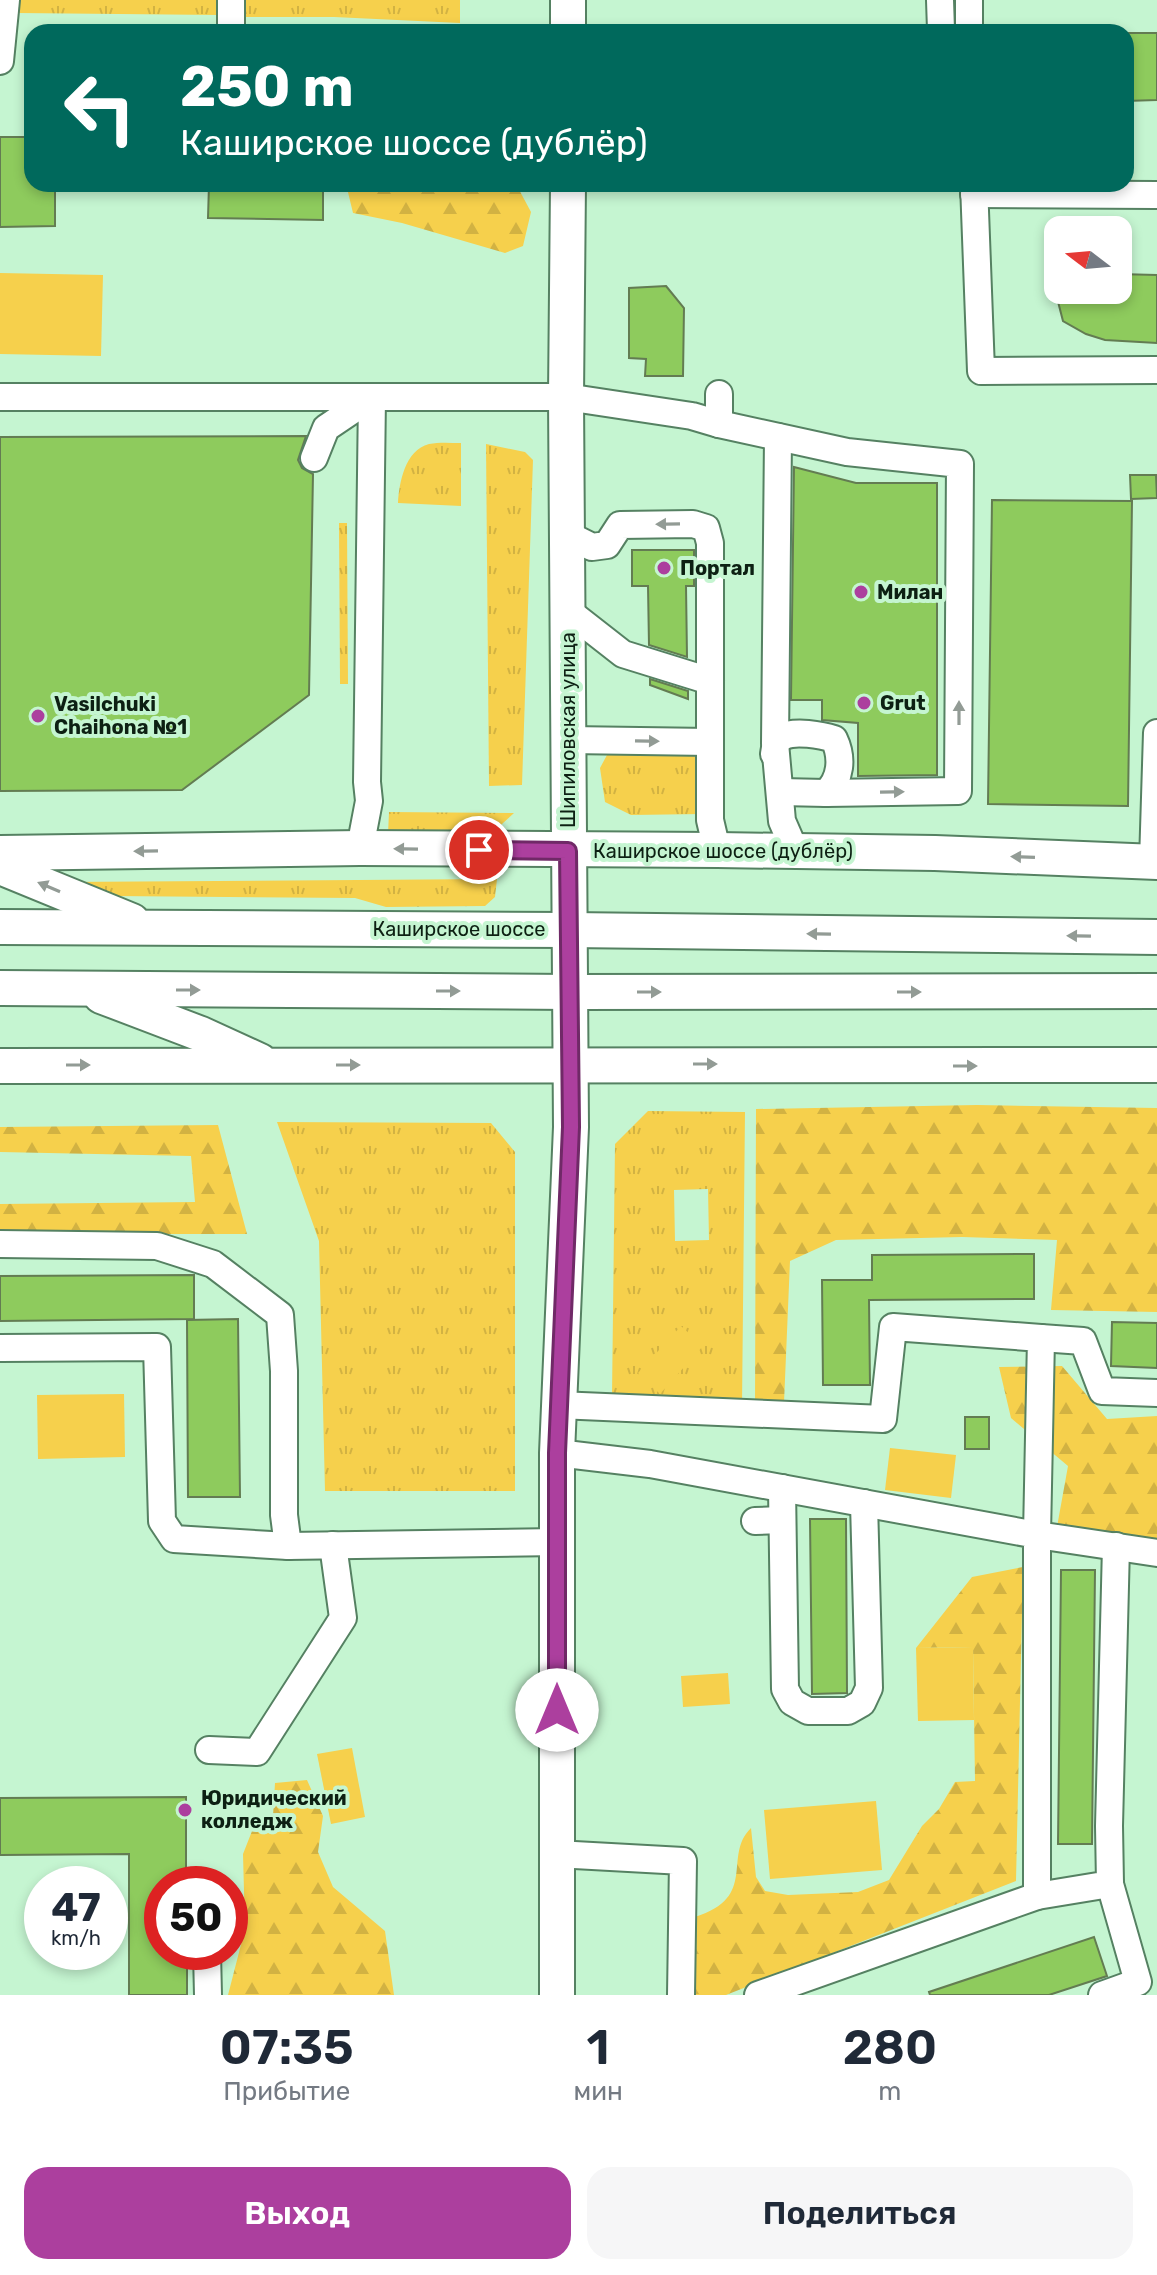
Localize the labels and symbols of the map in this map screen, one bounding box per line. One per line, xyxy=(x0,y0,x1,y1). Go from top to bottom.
north arrow xyxy=(1044,216,1132,304)
one-way arrow xyxy=(655,518,680,530)
place label: Портал xyxy=(680,556,755,580)
marker: Портал xyxy=(655,559,673,577)
place label: Милан xyxy=(877,580,943,604)
marker: Милан xyxy=(852,583,870,601)
street label: Шипиловская улица xyxy=(556,632,580,828)
place label: Grut xyxy=(880,691,926,715)
place label: Vasilchuki Chaihona №1 xyxy=(54,692,187,739)
marker: Grut xyxy=(855,694,873,712)
one-way arrow xyxy=(953,700,965,725)
marker: Vasilchuki Chaihona №1 xyxy=(29,707,47,725)
one-way arrow xyxy=(635,735,660,747)
one-way arrow xyxy=(880,786,905,798)
pin xyxy=(445,816,513,884)
street label: Каширское шоссе (дублёр) xyxy=(593,839,853,863)
one-way arrow xyxy=(393,842,418,855)
one-way arrow xyxy=(133,845,158,857)
one-way arrow xyxy=(1010,850,1035,863)
one-way arrow xyxy=(37,881,61,894)
street label: Каширское шоссе xyxy=(372,917,546,941)
one-way arrow xyxy=(806,927,831,940)
one-way arrow xyxy=(1066,930,1091,943)
one-way arrow xyxy=(176,983,201,996)
one-way arrow xyxy=(436,985,461,998)
one-way arrow xyxy=(637,986,662,998)
one-way arrow xyxy=(897,986,922,998)
one-way arrow xyxy=(693,1058,718,1070)
one-way arrow xyxy=(66,1059,91,1071)
one-way arrow xyxy=(336,1059,361,1071)
one-way arrow xyxy=(953,1060,978,1072)
position arrow xyxy=(515,1668,599,1752)
place label: Юридический колледж xyxy=(201,1786,346,1833)
marker: Юридический колледж xyxy=(176,1801,194,1819)
speed limit sign: 50 xyxy=(144,1866,248,1970)

